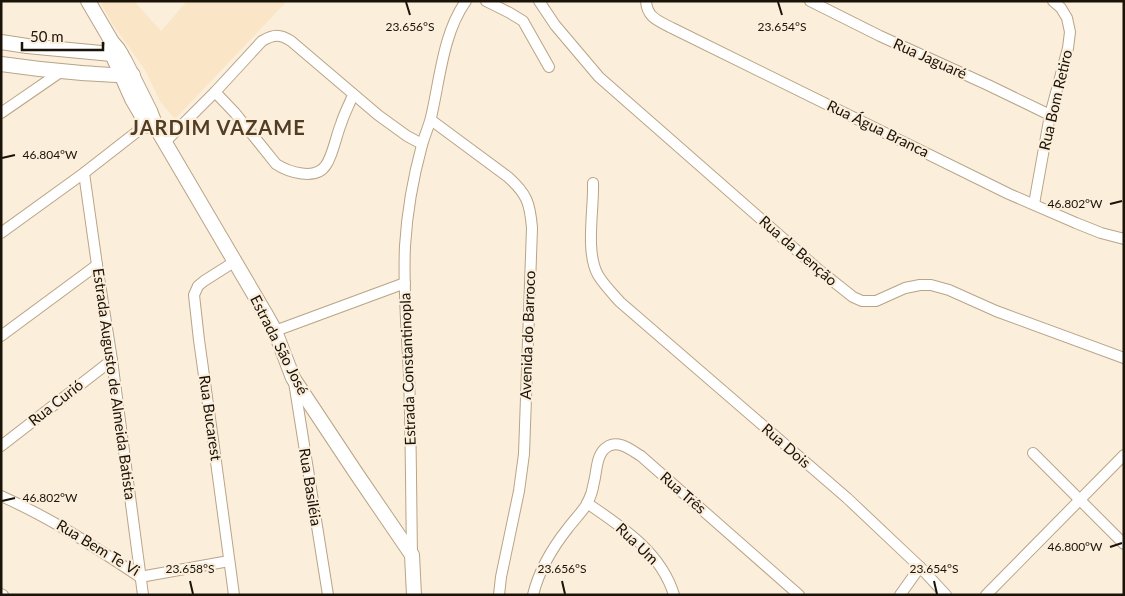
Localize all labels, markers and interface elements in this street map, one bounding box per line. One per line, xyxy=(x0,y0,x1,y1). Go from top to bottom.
text: 23.656°S xyxy=(385,19,435,34)
text: 23.654°S xyxy=(757,19,807,34)
scale bar xyxy=(22,20,104,52)
text: 50 m xyxy=(30,27,64,45)
street label: Rua Jaguaré xyxy=(891,34,970,82)
street label: Rua Bom Retiro xyxy=(1035,48,1075,152)
street label: Rua Água Branca xyxy=(825,96,932,161)
district label: JARDIM VAZAME xyxy=(130,115,306,139)
text: 46.804°W xyxy=(22,147,78,162)
text: 46.802°W xyxy=(1047,196,1103,211)
street label: Rua da Benção xyxy=(756,211,841,289)
street label: Estrada Augusto de Almeida Batista xyxy=(90,267,140,501)
street label: Avenida do Barroco xyxy=(516,270,538,400)
street label: Estrada São José xyxy=(247,292,313,397)
street label: Estrada Constantinopla xyxy=(395,292,419,446)
street label: Rua Bucarest xyxy=(196,374,226,462)
street label: Rua Curió xyxy=(24,375,86,429)
street label: Rua Dois xyxy=(759,419,815,471)
street label: Rua Basiléia xyxy=(296,447,326,527)
street label: Rua Três xyxy=(657,467,710,517)
text: 46.802°W xyxy=(22,490,78,505)
street label: Rua Bem Te Vi xyxy=(54,515,143,579)
street label: Rua Um xyxy=(613,519,663,568)
text: 46.800°W xyxy=(1047,539,1103,554)
text: 23.658°S xyxy=(165,561,215,576)
text: 23.656°S xyxy=(537,561,587,576)
text: 23.654°S xyxy=(909,561,959,576)

